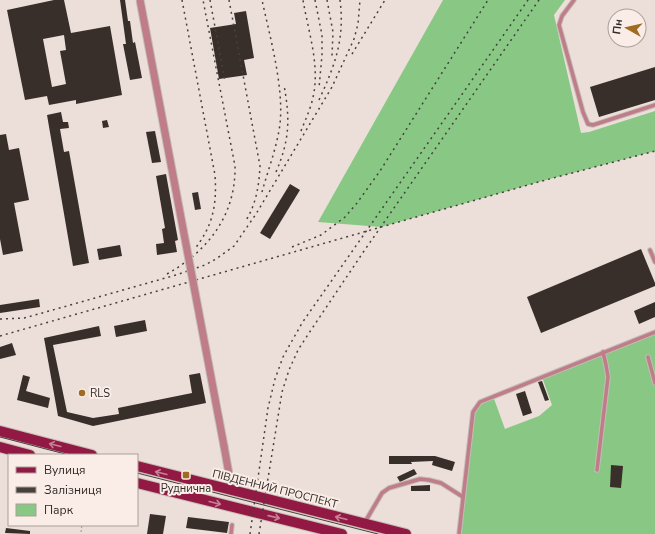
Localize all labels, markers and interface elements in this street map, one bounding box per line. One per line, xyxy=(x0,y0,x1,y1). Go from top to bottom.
north arrow xyxy=(607,8,647,48)
text: Пн xyxy=(609,18,626,35)
place label: RLS xyxy=(90,386,110,401)
marker: RLS xyxy=(77,388,87,398)
one-way arrow xyxy=(49,441,62,449)
legend xyxy=(8,454,138,526)
text: Вулиця xyxy=(44,462,86,478)
street label: ПІВДЕННИЙ ПРОСПЕКТ xyxy=(211,466,340,512)
one-way arrow xyxy=(155,468,168,476)
marker: Руднична xyxy=(181,470,191,480)
place label: Руднична xyxy=(161,481,211,496)
text: Залізниця xyxy=(44,482,102,498)
one-way arrow xyxy=(209,500,222,507)
text: Парк xyxy=(44,502,74,518)
one-way arrow xyxy=(335,513,348,521)
one-way arrow xyxy=(267,514,280,522)

